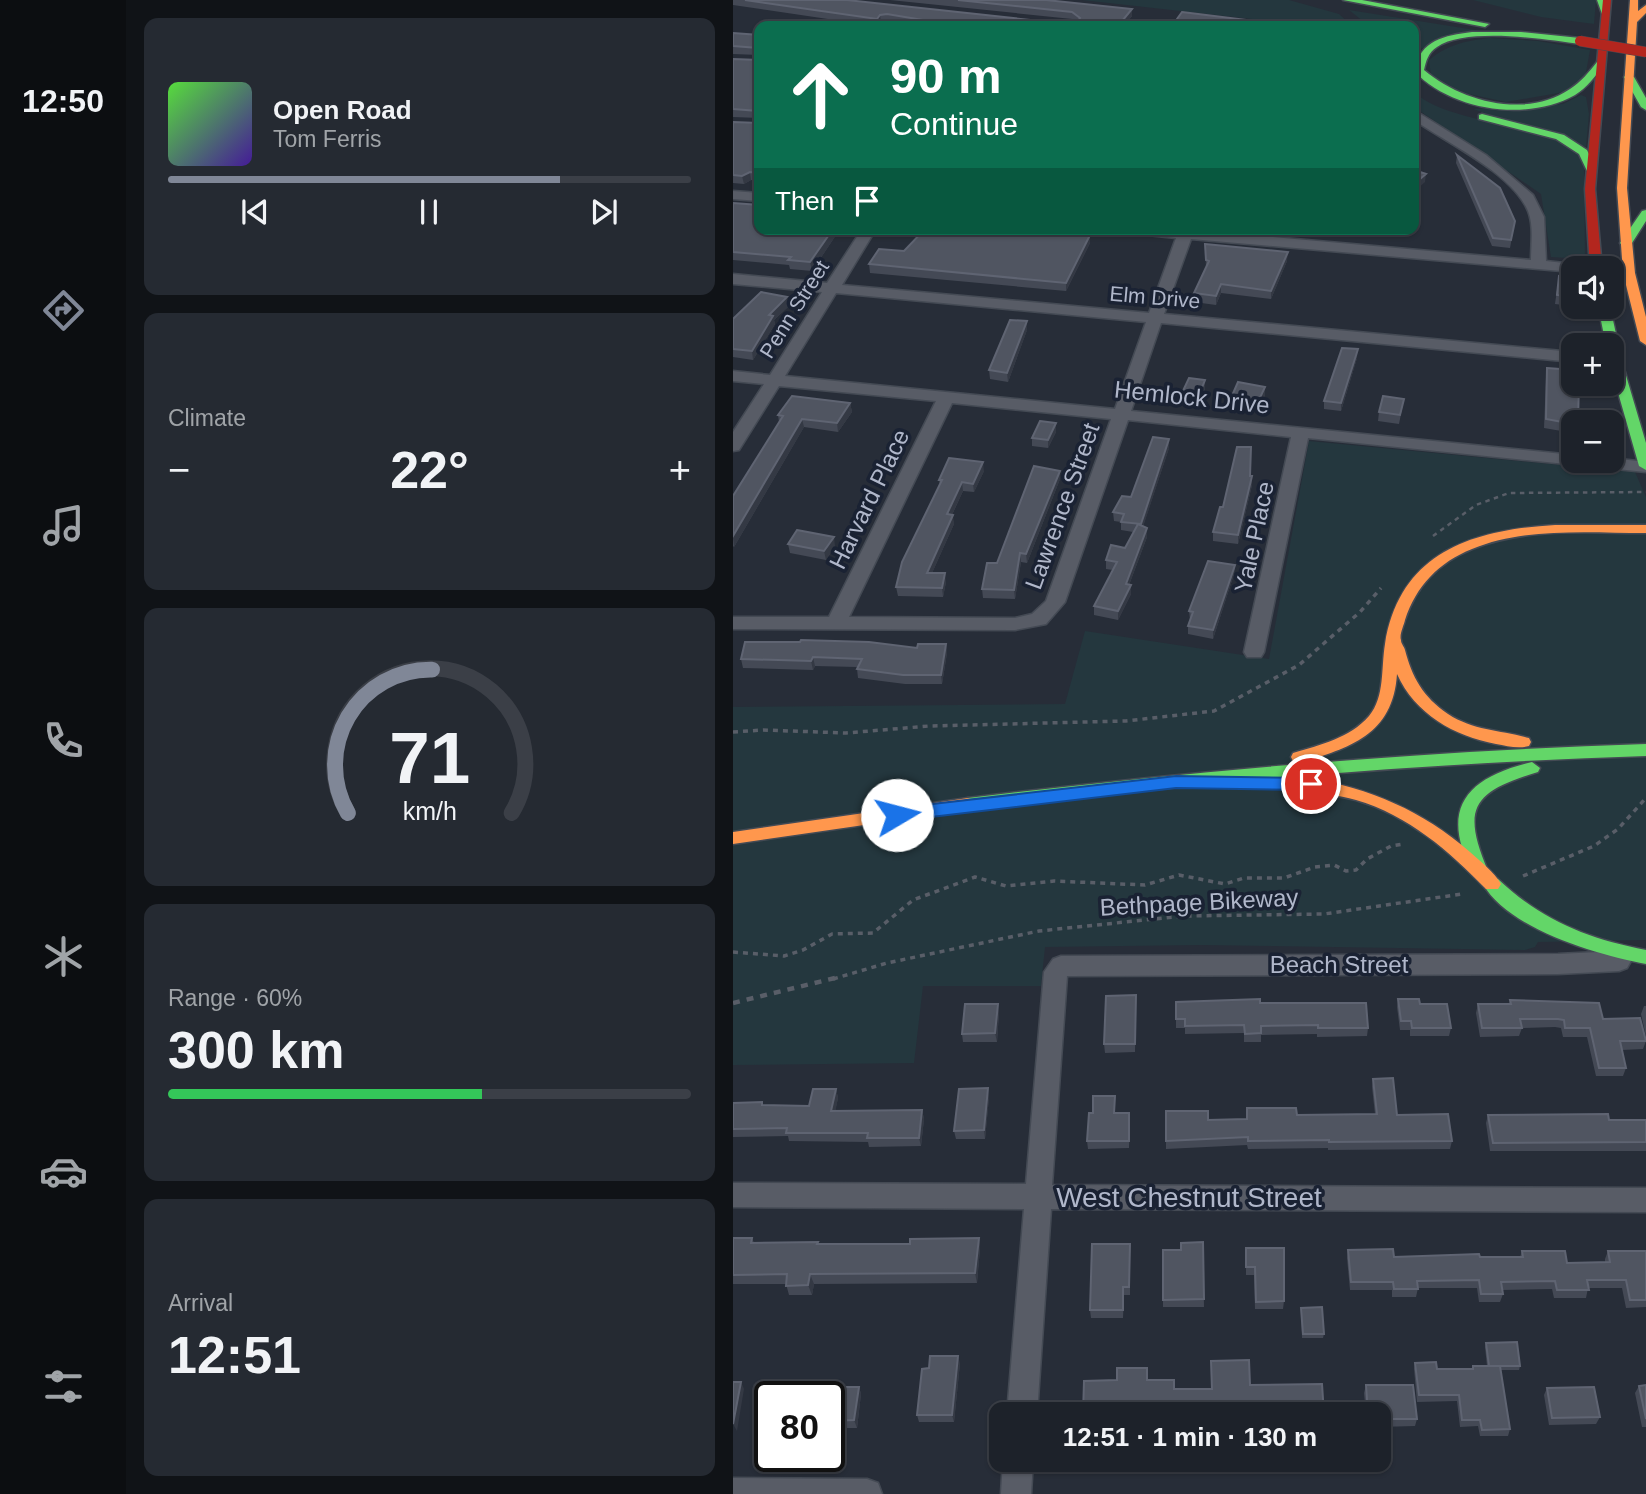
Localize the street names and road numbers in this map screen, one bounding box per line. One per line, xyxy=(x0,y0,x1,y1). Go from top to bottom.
street label: Penn Street xyxy=(755,256,833,362)
street label: Elm Drive xyxy=(1109,282,1201,312)
street label: Hemlock Drive xyxy=(1113,375,1271,419)
street label: Lawrence Street xyxy=(1019,419,1105,593)
street label: Harvard Place xyxy=(824,425,914,573)
street label: Yale Place xyxy=(1229,479,1279,595)
street label: Bethpage Bikeway xyxy=(1099,883,1299,921)
street label: Beach Street xyxy=(1270,951,1409,978)
street label: West Chestnut Street xyxy=(1056,1182,1322,1213)

